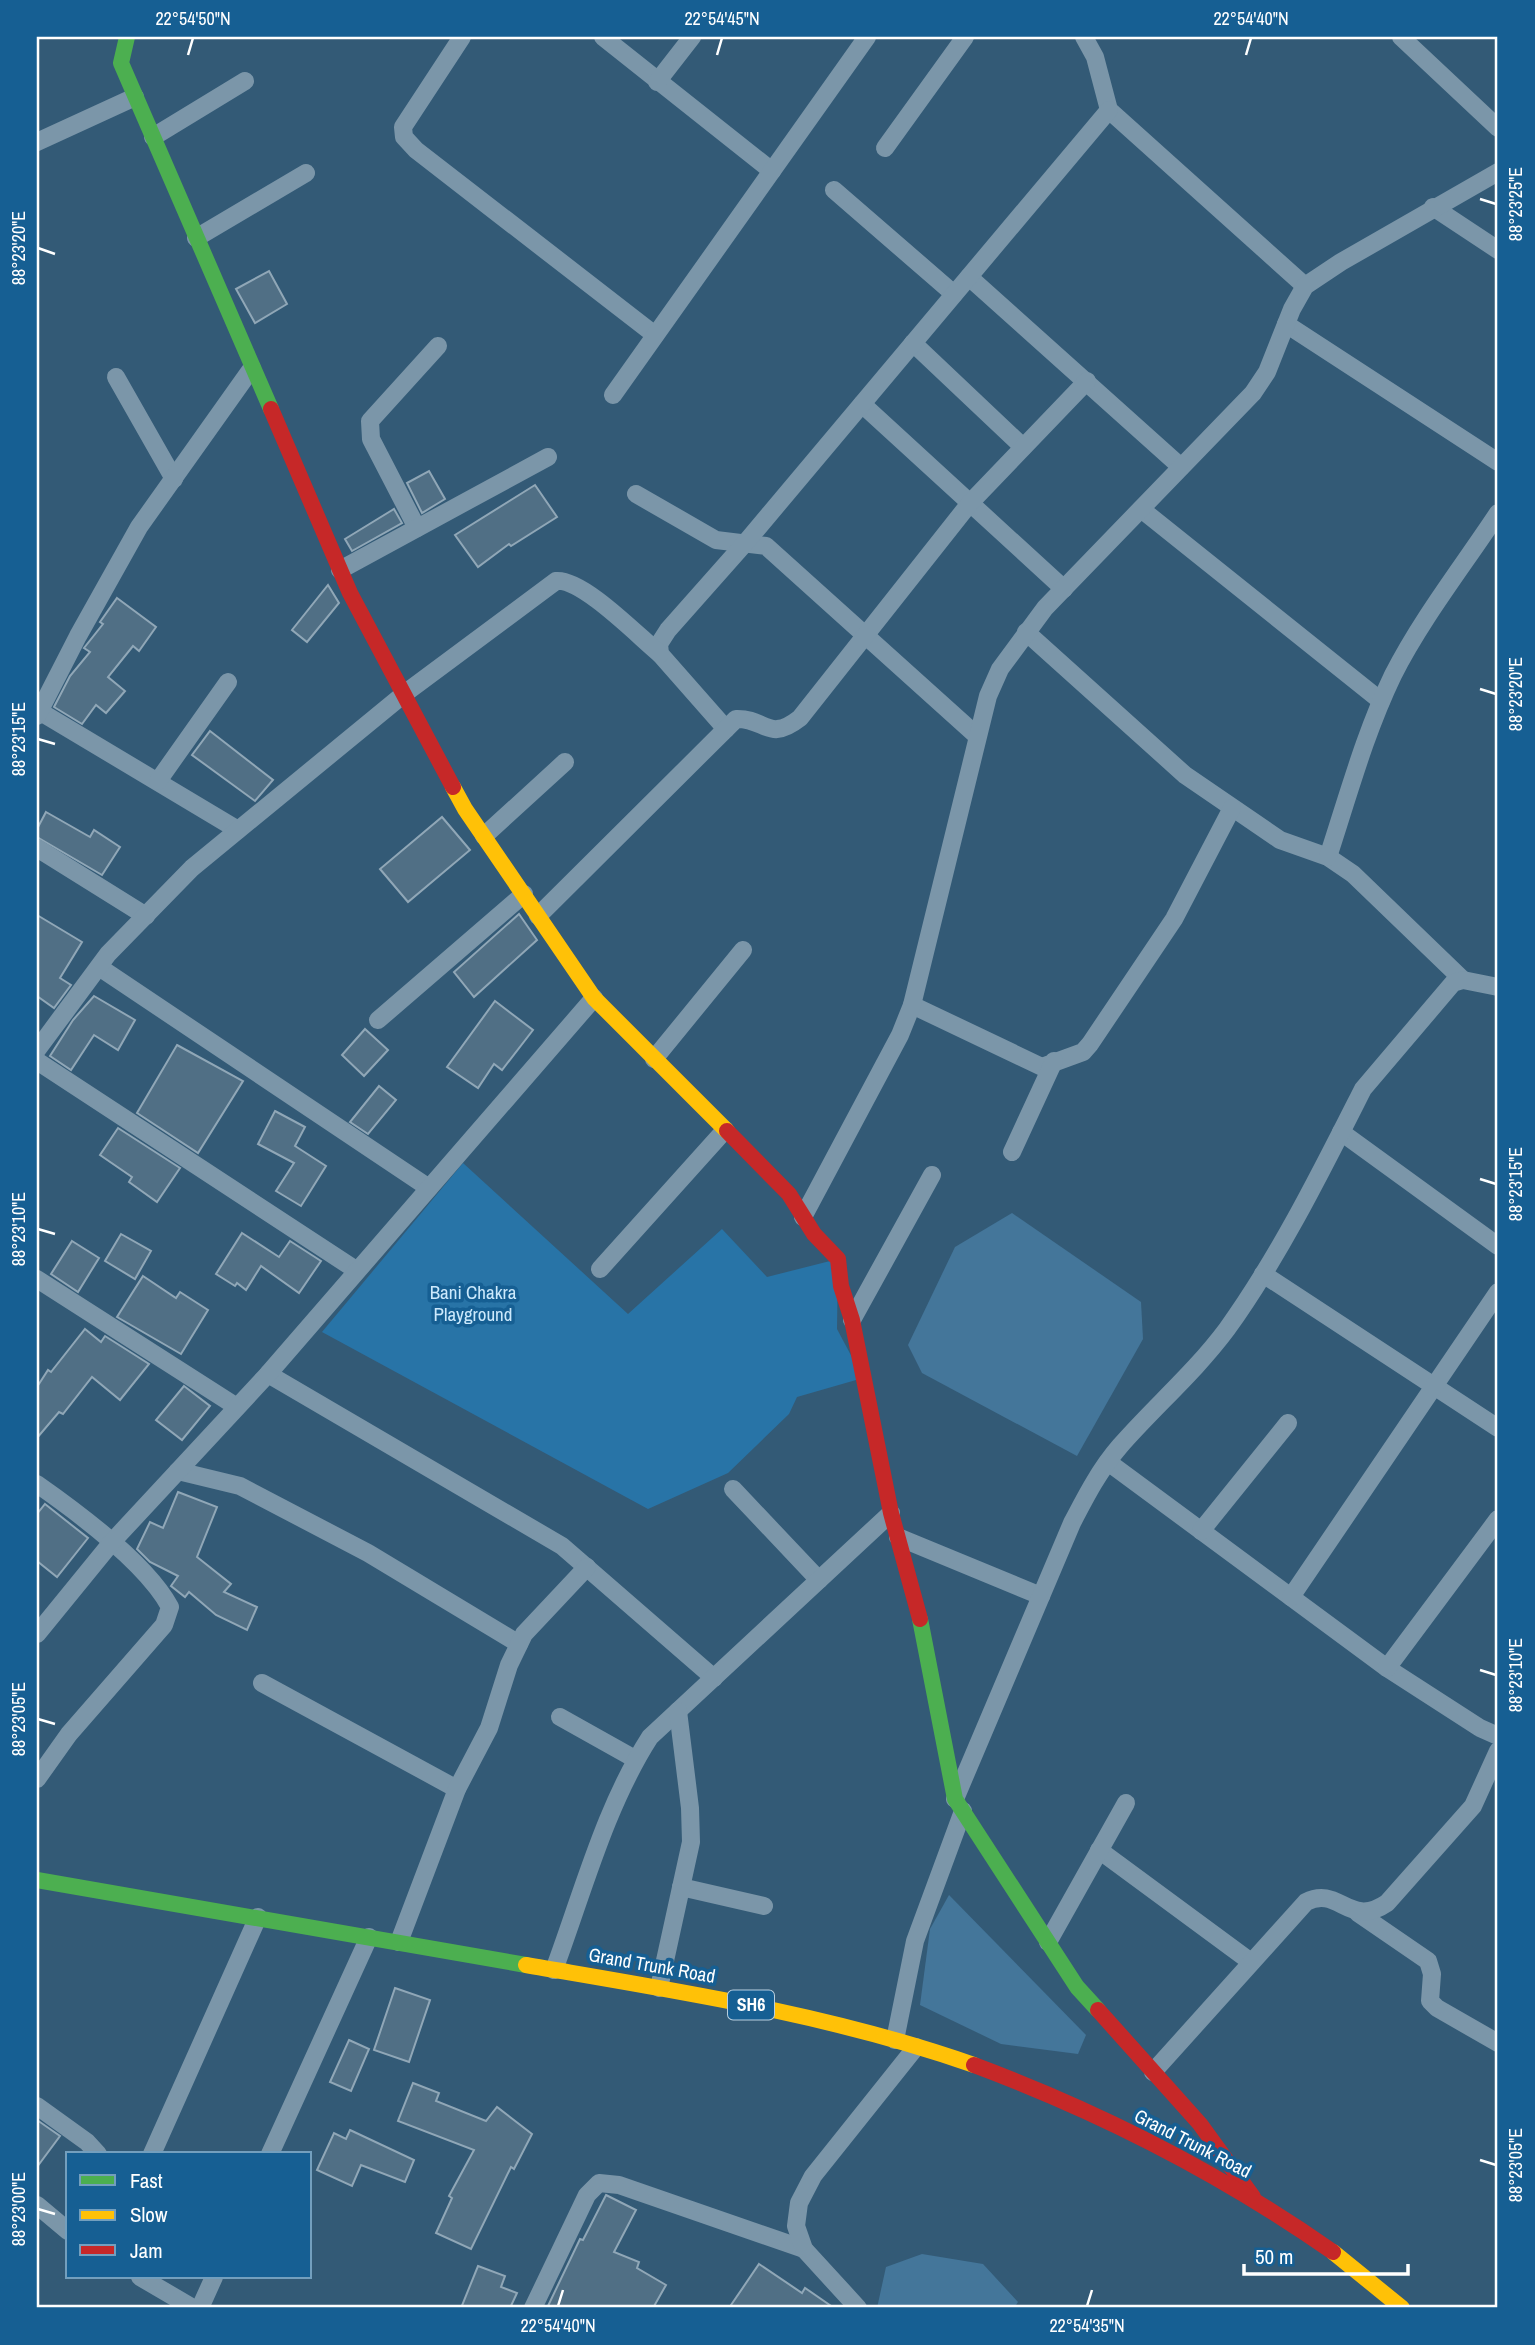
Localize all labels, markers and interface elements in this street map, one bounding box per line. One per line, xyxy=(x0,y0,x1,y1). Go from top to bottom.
text: 22°54'50"N xyxy=(155,6,231,31)
text: 22°54'45"N xyxy=(684,6,760,31)
text: 22°54'40"N xyxy=(1213,6,1289,31)
text: 88°23'25"E xyxy=(1503,167,1528,241)
text: 88°23'20"E xyxy=(6,211,31,285)
text: 88°23'20"E xyxy=(1503,657,1528,731)
text: 88°23'15"E xyxy=(6,702,31,776)
text: 88°23'15"E xyxy=(1503,1147,1528,1221)
text: 88°23'10"E xyxy=(6,1192,31,1266)
park label: Bani Chakra Playground xyxy=(430,1279,517,1327)
text: 88°23'10"E xyxy=(1503,1638,1528,1712)
text: 88°23'05"E xyxy=(6,1682,31,1756)
street label: Grand Trunk Road xyxy=(587,1941,717,1989)
road number: SH6 xyxy=(728,1991,774,2020)
street label: Grand Trunk Road xyxy=(1130,2102,1256,2184)
text: 88°23'05"E xyxy=(1503,2128,1528,2202)
legend xyxy=(66,2152,312,2278)
text: Fast xyxy=(130,2166,163,2195)
text: 88°23'00"E xyxy=(6,2172,31,2246)
text: Slow xyxy=(130,2200,168,2229)
scale bar xyxy=(1244,2233,1409,2277)
text: Jam xyxy=(130,2236,163,2265)
text: 50 m xyxy=(1255,2242,1293,2271)
text: 22°54'40"N xyxy=(520,2313,596,2338)
text: 22°54'35"N xyxy=(1049,2313,1125,2338)

